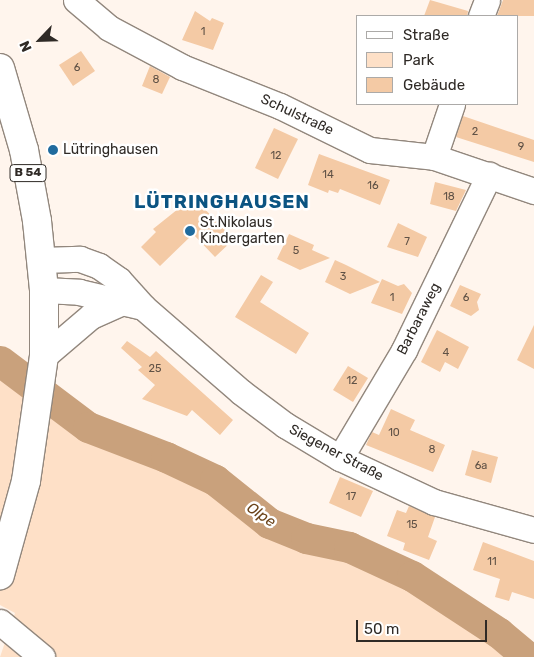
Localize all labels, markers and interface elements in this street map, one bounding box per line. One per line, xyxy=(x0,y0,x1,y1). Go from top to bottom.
north arrow xyxy=(15,15,65,65)
legend xyxy=(356,15,519,105)
house number: 1 xyxy=(201,25,205,39)
text: Straße xyxy=(403,26,449,44)
text: N xyxy=(16,38,36,54)
text: Park xyxy=(403,51,434,69)
house number: 6 xyxy=(74,61,80,75)
house number: 8 xyxy=(153,73,159,87)
text: Gebäude xyxy=(403,76,465,94)
street label: Schulstraße xyxy=(258,91,336,139)
house number: 2 xyxy=(472,125,478,139)
house number: 9 xyxy=(518,140,524,154)
place label: Lütringhausen xyxy=(63,142,158,158)
marker: Lütringhausen xyxy=(47,144,59,156)
house number: 12 xyxy=(270,149,282,163)
road number: B 54 xyxy=(9,164,47,182)
house number: 14 xyxy=(322,168,334,182)
house number: 16 xyxy=(367,179,379,193)
house number: 18 xyxy=(443,190,455,204)
district label: LÜTRINGHAUSEN xyxy=(132,191,312,213)
place label: St.Nikolaus Kindergarten xyxy=(200,215,285,248)
marker: St.Nikolaus Kindergarten xyxy=(184,225,196,237)
house number: 7 xyxy=(404,235,410,249)
house number: 5 xyxy=(293,244,299,258)
house number: 3 xyxy=(340,270,346,284)
street label: Barbaraweg xyxy=(394,280,444,358)
house number: 1 xyxy=(390,291,394,305)
house number: 6 xyxy=(463,291,469,305)
house number: 4 xyxy=(443,346,449,360)
house number: 25 xyxy=(149,362,161,376)
house number: 12 xyxy=(346,374,358,388)
street label: Siegener Straße xyxy=(286,421,386,485)
house number: 10 xyxy=(388,426,400,440)
house number: 8 xyxy=(429,443,435,457)
house number: 6a xyxy=(475,459,487,473)
house number: 17 xyxy=(346,490,356,504)
water label: Olpe xyxy=(243,499,279,531)
house number: 15 xyxy=(406,518,418,532)
house number: 11 xyxy=(487,555,497,569)
scale bar xyxy=(359,610,490,642)
text: 50 m xyxy=(364,620,399,638)

